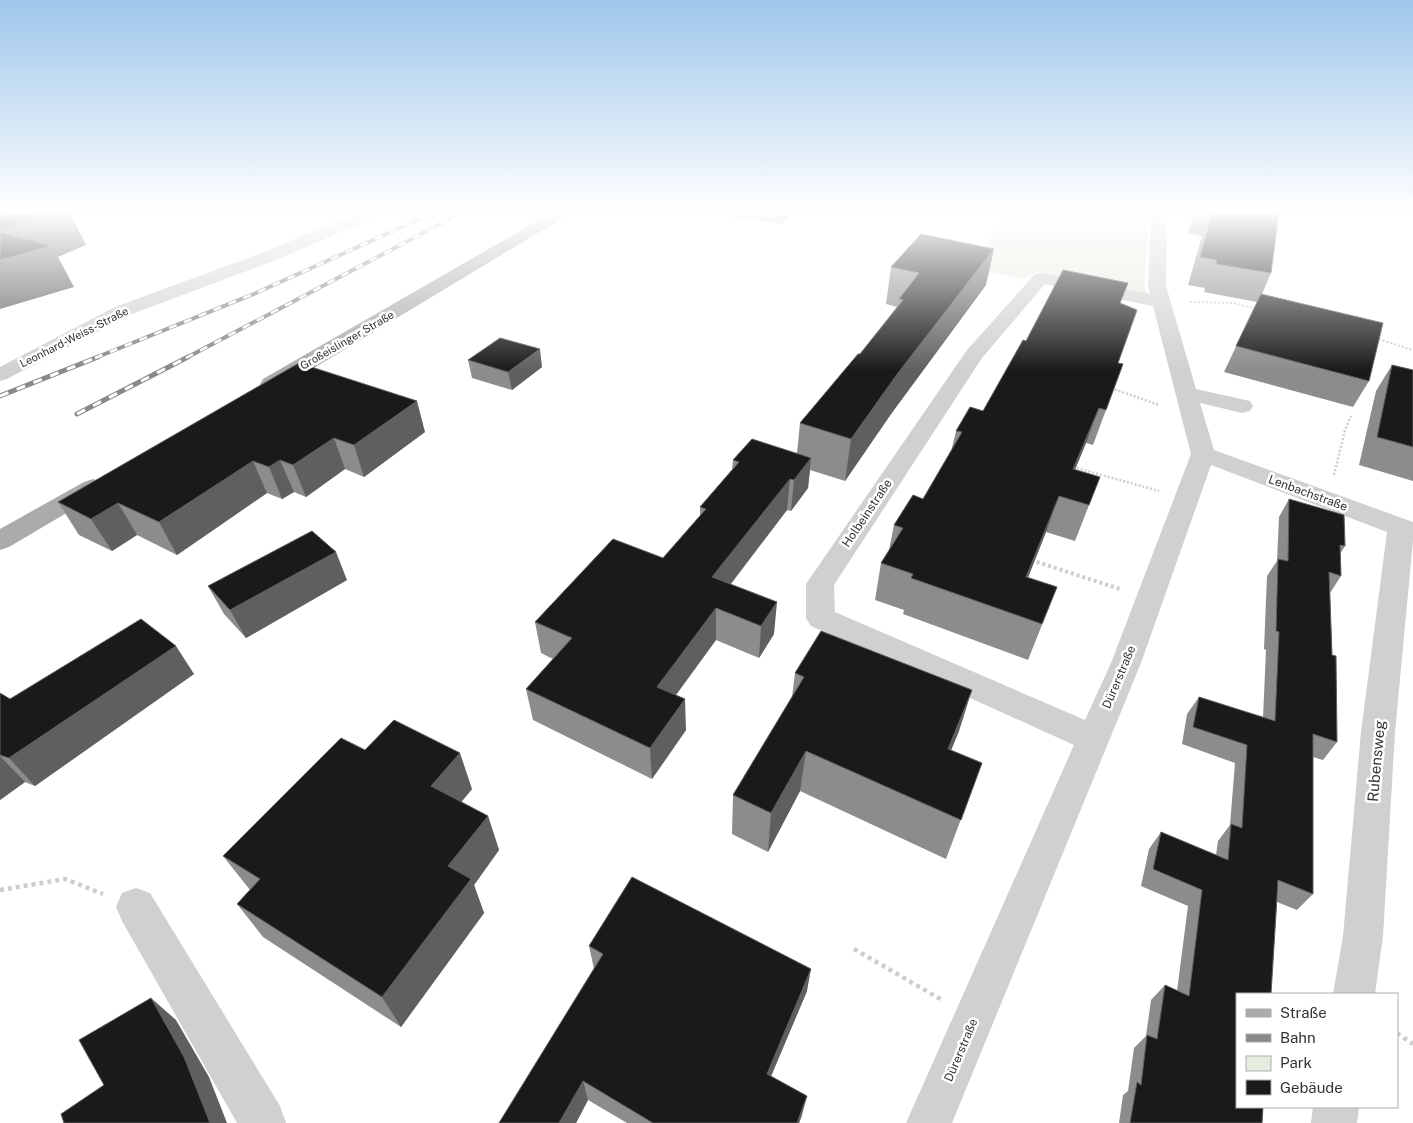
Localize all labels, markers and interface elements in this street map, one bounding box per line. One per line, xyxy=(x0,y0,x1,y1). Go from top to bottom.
street label: Leonhard-Weiss-Straße xyxy=(18,304,130,370)
street label: Großeislinger Straße xyxy=(298,308,396,372)
street label: Lenbachstraße xyxy=(1267,472,1350,514)
street label: Holbeinstraße xyxy=(839,476,895,550)
street label: Dürerstraße xyxy=(1099,643,1139,711)
street label: Rubensweg xyxy=(1364,720,1388,802)
legend xyxy=(1236,993,1398,1108)
text: Straße xyxy=(1280,1004,1327,1021)
street label: Dürerstraße xyxy=(941,1016,981,1084)
text: Bahn xyxy=(1280,1029,1316,1046)
text: Park xyxy=(1280,1054,1312,1071)
text: Gebäude xyxy=(1280,1079,1343,1096)

